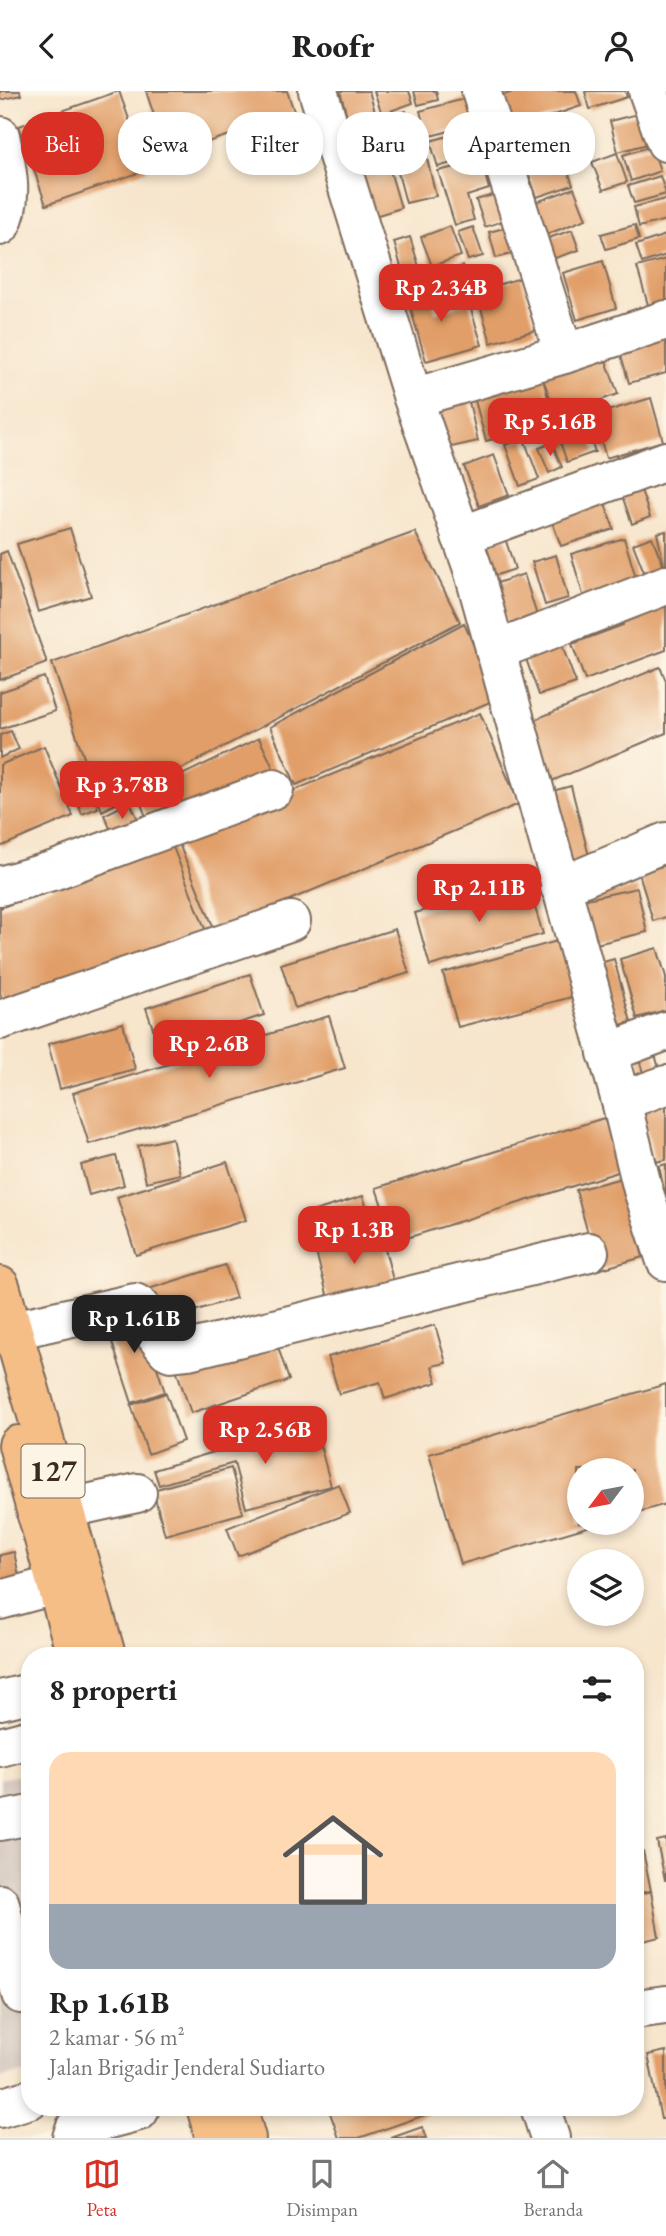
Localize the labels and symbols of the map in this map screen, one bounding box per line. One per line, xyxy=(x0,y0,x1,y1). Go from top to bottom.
pin: Rp 2.34B xyxy=(369,265,513,324)
pin: Rp 5.16B xyxy=(478,399,622,458)
pin: Rp 3.78B xyxy=(50,761,194,821)
pin: Rp 2.11B xyxy=(407,865,551,924)
pin: Rp 2.6B xyxy=(144,1021,274,1080)
pin: Rp 1.3B xyxy=(289,1207,419,1266)
pin: Rp 1.61B xyxy=(62,1295,206,1355)
pin: Rp 2.56B xyxy=(193,1407,337,1466)
road number: 127 xyxy=(22,1445,84,1497)
north arrow xyxy=(567,1458,644,1535)

